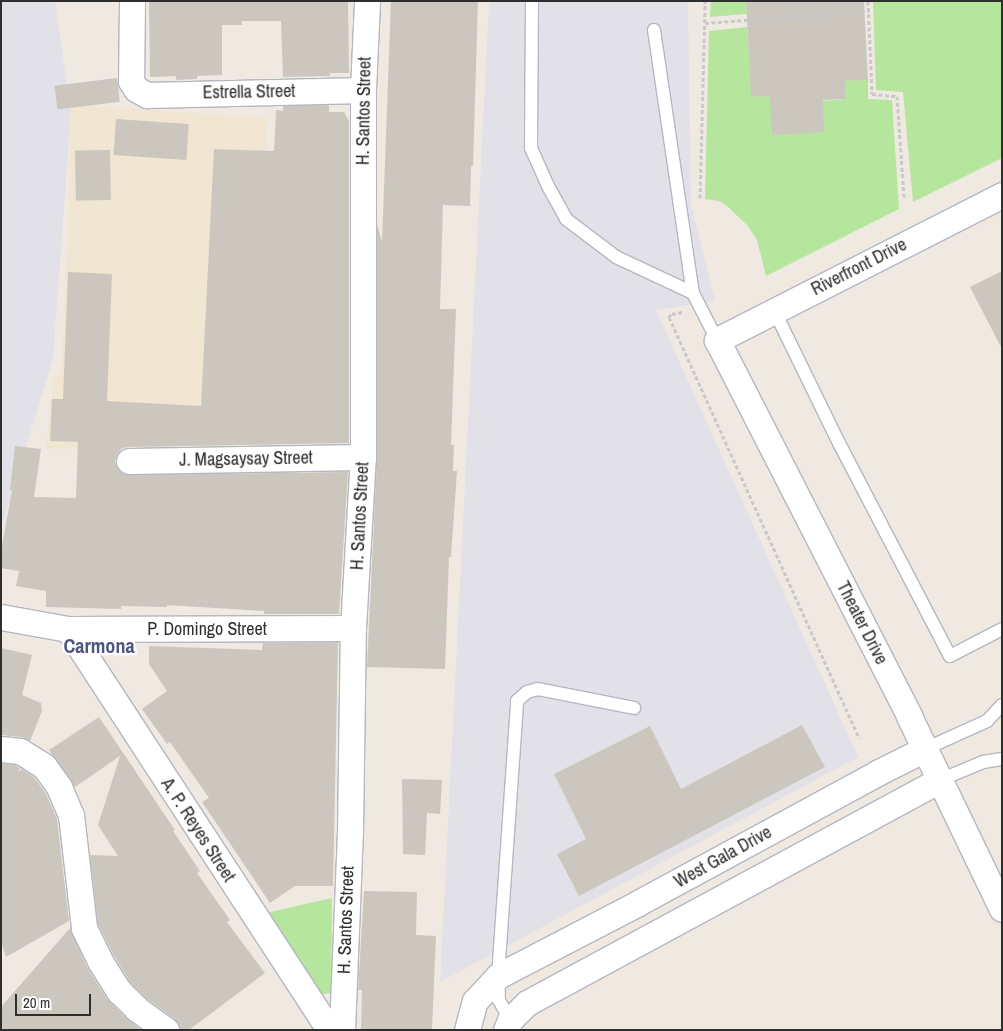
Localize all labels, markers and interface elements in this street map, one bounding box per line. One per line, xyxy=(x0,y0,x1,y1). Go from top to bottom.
street label: H. Santos Street xyxy=(352,57,376,165)
street label: Estrella Street xyxy=(202,80,296,104)
street label: Riverfront Drive xyxy=(808,234,910,300)
street label: J. Magsaysay Street xyxy=(179,447,313,471)
street label: H. Santos Street xyxy=(346,461,374,571)
street label: Theater Drive xyxy=(832,578,892,668)
street label: P. Domingo Street xyxy=(147,618,267,640)
district label: Carmona xyxy=(63,633,135,657)
street label: A. P. Reyes Street xyxy=(156,774,240,886)
street label: West Gala Drive xyxy=(671,821,775,893)
street label: H. Santos Street xyxy=(333,866,359,974)
scale bar xyxy=(18,984,94,1016)
text: 20 m xyxy=(23,992,50,1013)

